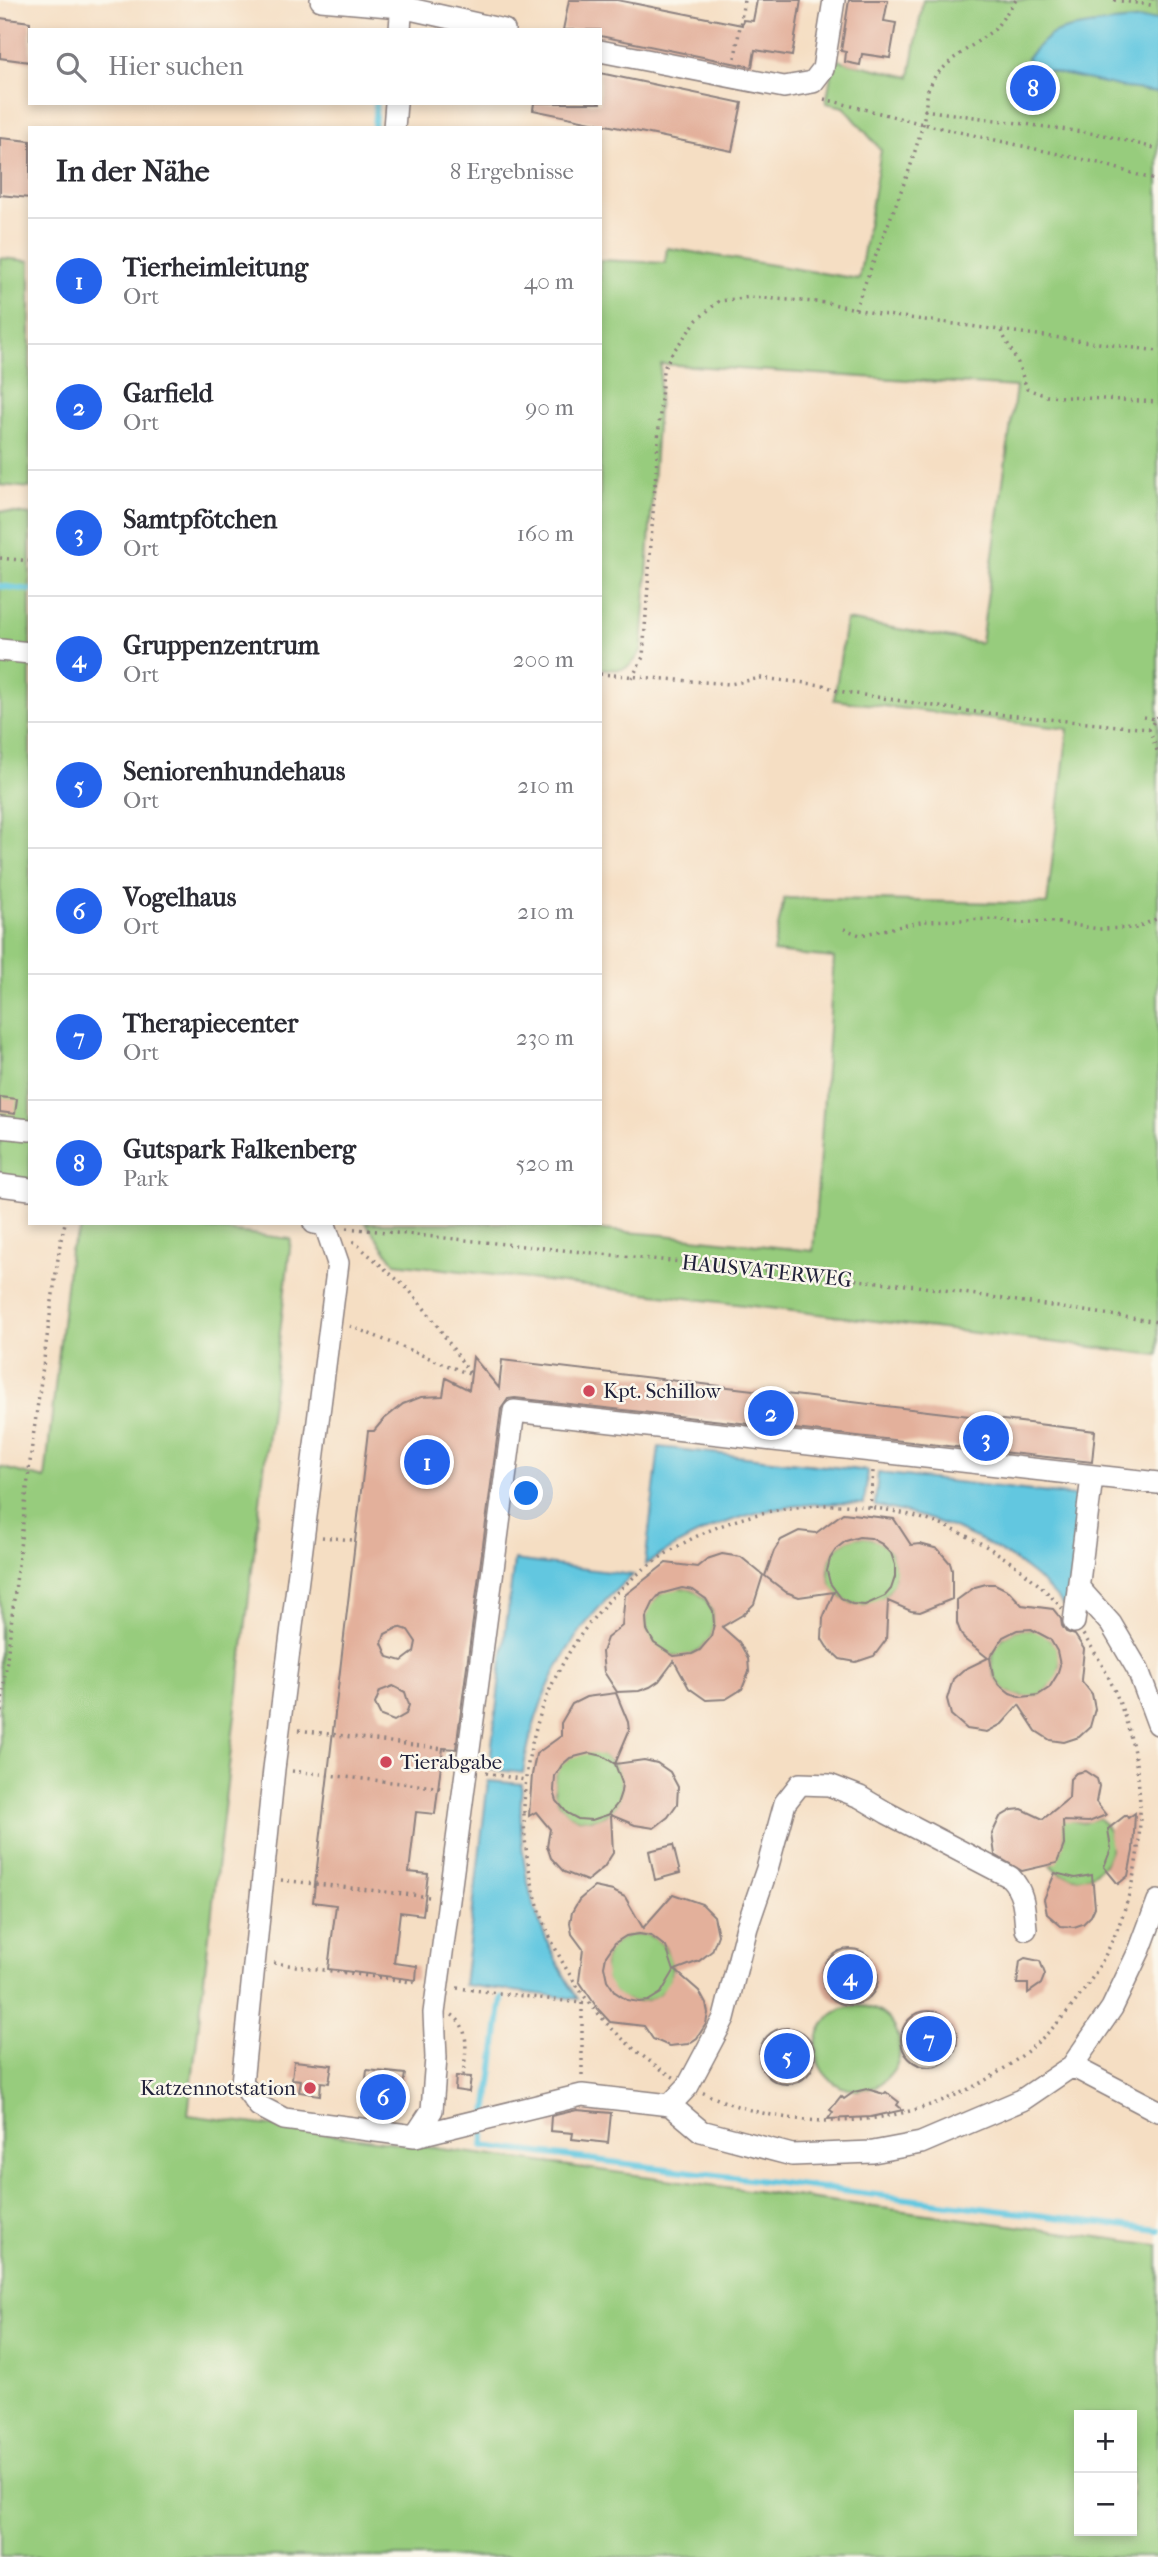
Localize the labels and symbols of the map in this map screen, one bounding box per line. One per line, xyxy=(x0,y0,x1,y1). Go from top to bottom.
pin: 8 xyxy=(1010,62,1056,114)
street label: HAUSVATERWEG xyxy=(680,1250,854,1292)
place label: Kpt. Schillow xyxy=(603,1379,722,1403)
marker: Kpt. Schillow xyxy=(581,1383,597,1399)
pin: 2 xyxy=(748,1387,794,1439)
pin: 3 xyxy=(963,1412,1009,1464)
pin: 1 xyxy=(404,1436,450,1488)
your location xyxy=(509,1476,543,1510)
place label: Tierabgabe xyxy=(400,1750,502,1774)
marker: Tierabgabe xyxy=(378,1754,394,1770)
pin: 4 xyxy=(827,1951,873,2003)
pin: 7 xyxy=(906,2013,952,2065)
pin: 5 xyxy=(764,2030,810,2082)
pin: 6 xyxy=(360,2071,406,2123)
place label: Katzennotstation xyxy=(140,2076,296,2100)
marker: Katzennotstation xyxy=(302,2080,318,2096)

